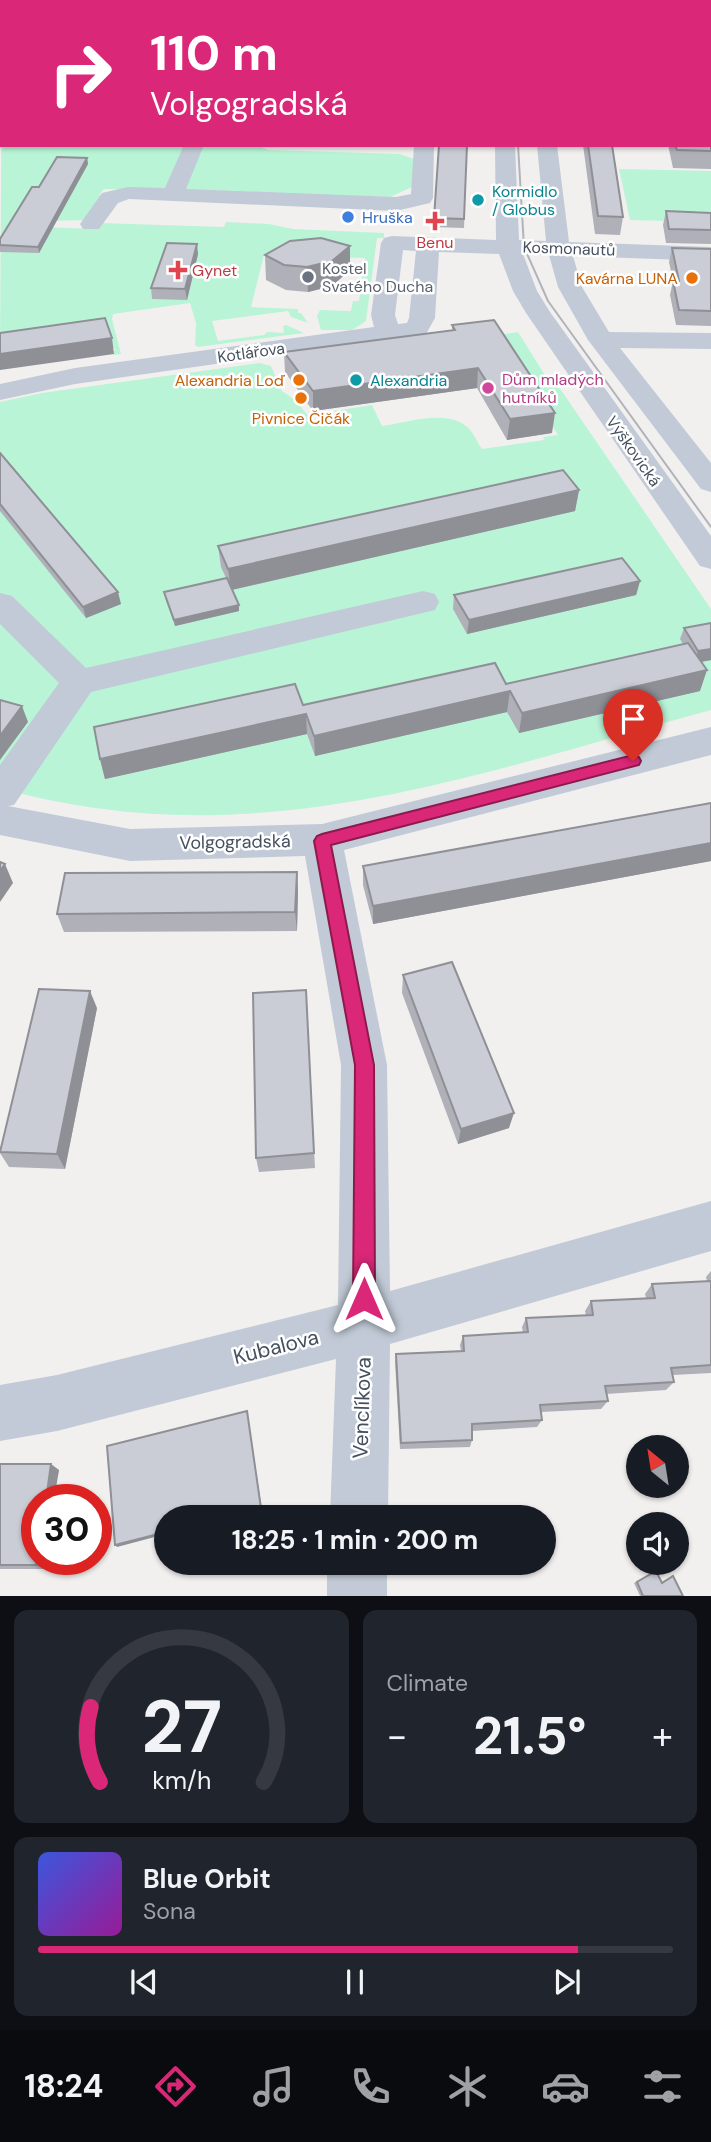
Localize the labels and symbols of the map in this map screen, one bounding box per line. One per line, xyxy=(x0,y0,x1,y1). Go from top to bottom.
place label: Kormidlo / Globus xyxy=(492,181,557,220)
marker: Kormidlo / Globus xyxy=(470,192,486,208)
place label: Hruška xyxy=(362,207,413,228)
marker: Hruška xyxy=(340,209,356,225)
marker: Benu xyxy=(427,213,443,229)
place label: Benu xyxy=(416,232,454,253)
street label: Kosmonautů xyxy=(522,236,616,261)
place label: Kostel Svatého Ducha xyxy=(322,258,433,297)
place label: Gynet xyxy=(192,260,237,281)
marker: Gynet xyxy=(170,262,186,278)
place label: Kavárna LUNA xyxy=(576,268,678,289)
marker: Kostel Svatého Ducha xyxy=(300,269,316,285)
marker: Kavárna LUNA xyxy=(684,270,700,286)
street label: Kotlářova xyxy=(216,337,286,368)
place label: Dům mladých hutníků xyxy=(502,369,604,408)
place label: Alexandria Loď xyxy=(175,370,286,391)
place label: Alexandria xyxy=(370,370,447,391)
marker: Alexandria Loď xyxy=(291,372,307,388)
marker: Alexandria xyxy=(348,372,364,388)
marker: Dům mladých hutníků xyxy=(480,380,496,396)
marker: Pivnice Čičák xyxy=(293,390,309,406)
place label: Pivnice Čičák xyxy=(252,408,350,429)
street label: Výškovická xyxy=(602,412,666,491)
pin xyxy=(603,689,663,761)
street label: Volgogradská xyxy=(179,829,291,855)
position arrow xyxy=(327,1262,401,1336)
street label: Kubalova xyxy=(230,1323,322,1371)
street label: Venclíkova xyxy=(346,1357,378,1459)
north arrow xyxy=(626,1435,690,1498)
speed limit sign: 30 xyxy=(21,1484,112,1575)

